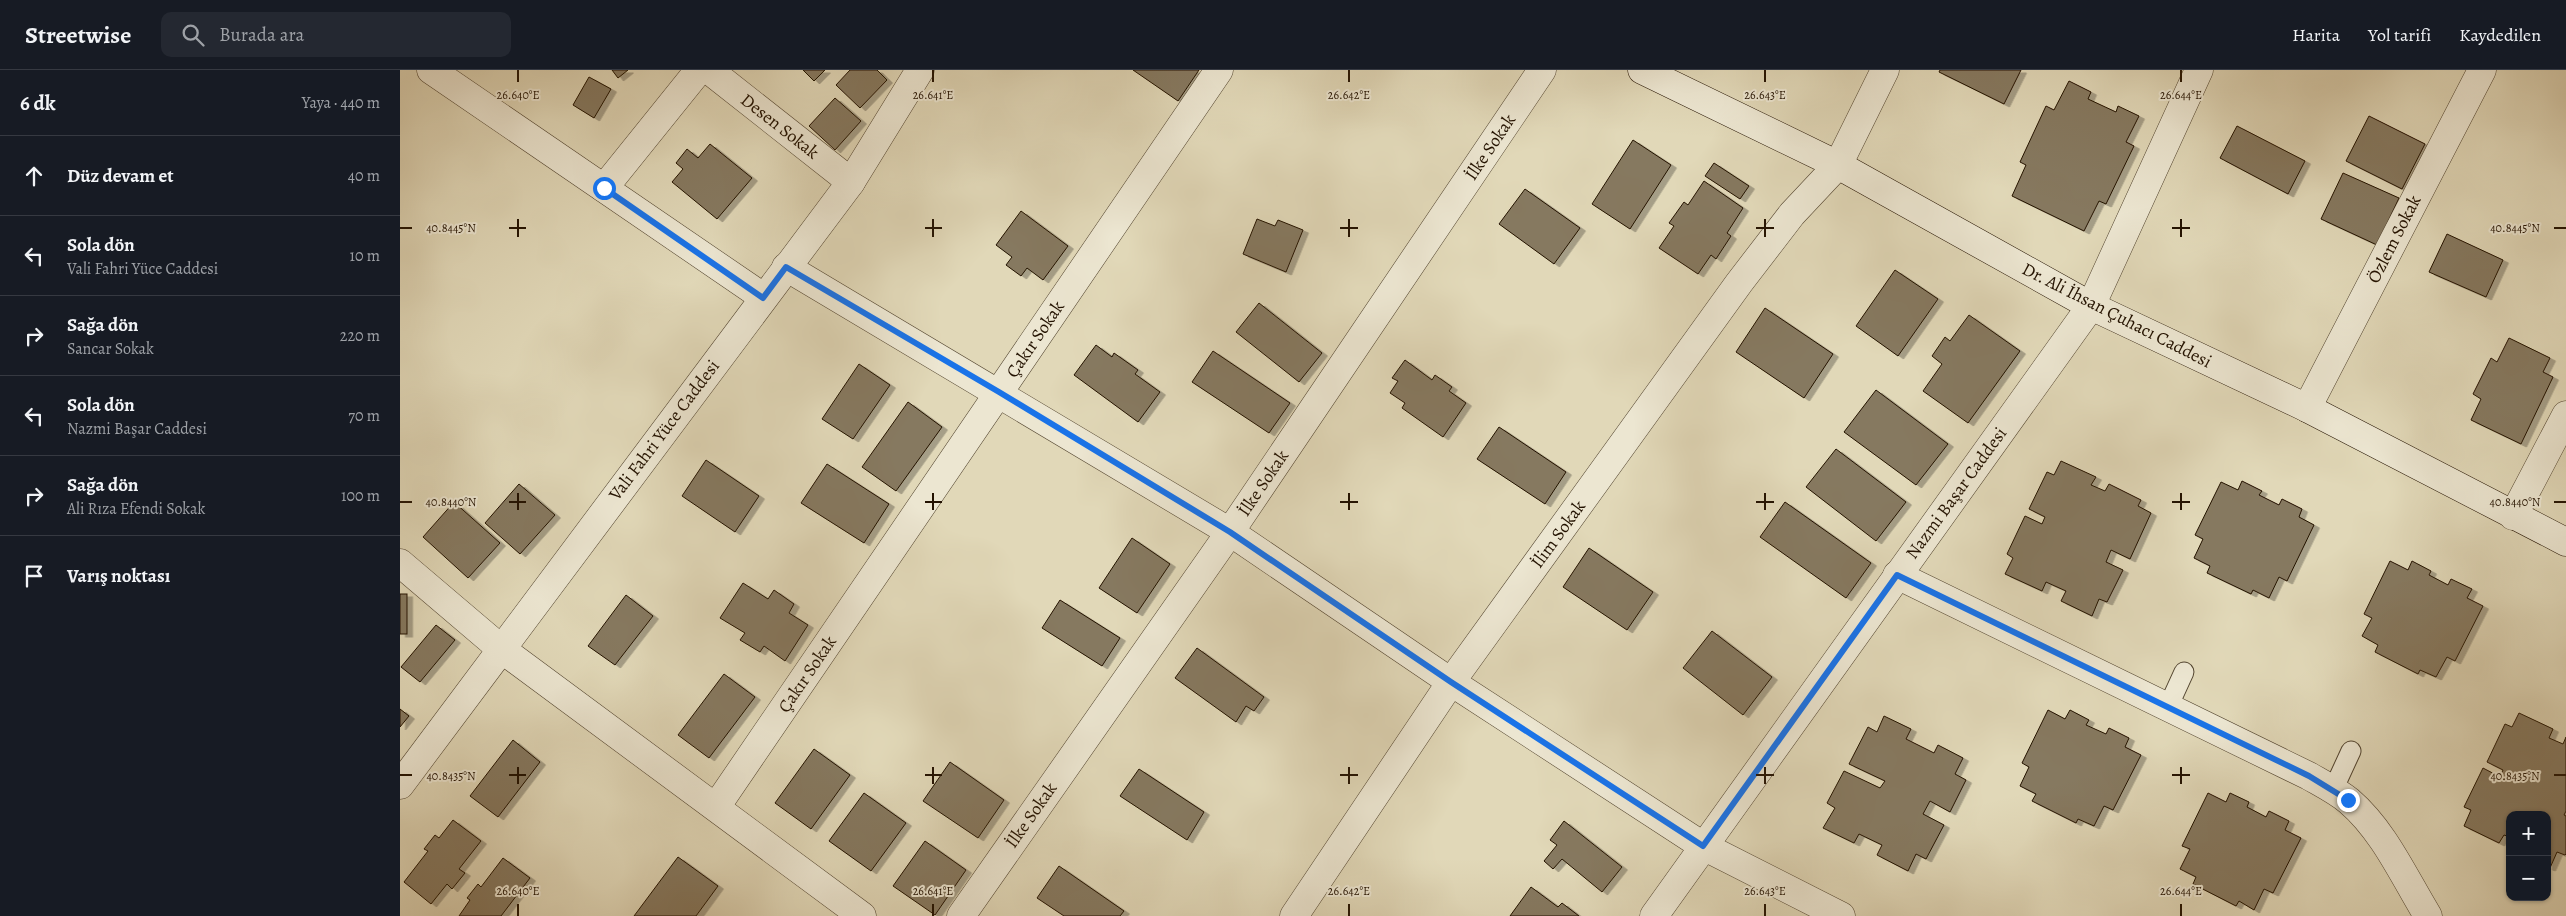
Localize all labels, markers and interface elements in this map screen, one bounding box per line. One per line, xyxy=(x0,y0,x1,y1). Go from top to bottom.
search box xyxy=(161,12,511,57)
text: Streetwise xyxy=(25,19,131,51)
icon: search xyxy=(179,21,207,49)
text: Burada ara xyxy=(219,22,304,48)
text: Harita xyxy=(2292,23,2340,47)
text: Yol tarifi xyxy=(2368,23,2431,47)
text: Kaydedilen xyxy=(2459,23,2541,47)
text: 26.640°E xyxy=(497,87,540,103)
text: 26.641°E xyxy=(913,87,953,103)
text: 26.642°E xyxy=(1328,87,1370,103)
text: 26.643°E xyxy=(1744,87,1786,103)
text: 26.644°E xyxy=(2160,87,2202,103)
street label: Desen Sokak xyxy=(736,88,824,164)
text: 6 dk xyxy=(20,89,56,117)
text: Yaya · 440 m xyxy=(302,92,380,114)
street label: İlke Sokak xyxy=(1459,109,1521,185)
icon: ahead xyxy=(20,162,48,190)
text: Düz devam et xyxy=(67,163,174,189)
text: 40 m xyxy=(348,165,380,187)
route start xyxy=(593,177,616,200)
street label: Özlem Sokak xyxy=(2362,191,2426,287)
text: 40.8445°N xyxy=(426,220,476,236)
text: 40.8445°N xyxy=(2490,220,2540,236)
text: Sola dön xyxy=(67,232,135,258)
icon: left xyxy=(20,242,48,270)
text: 10 m xyxy=(350,245,380,267)
street label: Dr. Ali İhsan Çuhacı Caddesi xyxy=(2018,257,2216,373)
text: Vali Fahri Yüce Caddesi xyxy=(67,258,218,280)
street label: Çakır Sokak xyxy=(1000,296,1070,382)
text: Sağa dön xyxy=(67,312,139,338)
icon: right xyxy=(20,322,48,350)
text: 220 m xyxy=(340,325,380,347)
text: Sancar Sokak xyxy=(67,338,154,360)
street label: Vali Fahri Yüce Caddesi xyxy=(603,355,725,506)
text: Sola dön xyxy=(67,392,135,418)
icon: left xyxy=(20,402,48,430)
text: 70 m xyxy=(348,405,380,427)
text: Nazmi Başar Caddesi xyxy=(67,418,207,440)
street label: Nazmi Başar Caddesi xyxy=(1900,422,2012,564)
street label: İlke Sokak xyxy=(1232,445,1294,521)
text: Sağa dön xyxy=(67,472,139,498)
icon: right xyxy=(20,482,48,510)
text: 100 m xyxy=(341,485,380,507)
text: 40.8440°N xyxy=(426,494,477,510)
text: 40.8440°N xyxy=(2490,494,2541,510)
street label: İlim Sokak xyxy=(1525,495,1591,573)
text: Ali Rıza Efendi Sokak xyxy=(67,498,205,520)
icon: arrive xyxy=(20,562,48,590)
text: Varış noktası xyxy=(67,563,170,589)
street label: Çakır Sokak xyxy=(772,631,842,717)
text: 40.8435°N xyxy=(426,768,476,784)
text: 40.8435°N xyxy=(2490,768,2540,784)
street label: İlke Sokak xyxy=(1000,777,1062,853)
route end xyxy=(2337,789,2360,812)
map controls xyxy=(2506,811,2551,901)
button: + xyxy=(2506,811,2551,856)
button: − xyxy=(2506,856,2551,901)
text: 26.640°E xyxy=(497,883,540,899)
text: 26.641°E xyxy=(913,883,953,899)
text: 26.642°E xyxy=(1328,883,1370,899)
text: 26.643°E xyxy=(1744,883,1786,899)
text: 26.644°E xyxy=(2160,883,2202,899)

